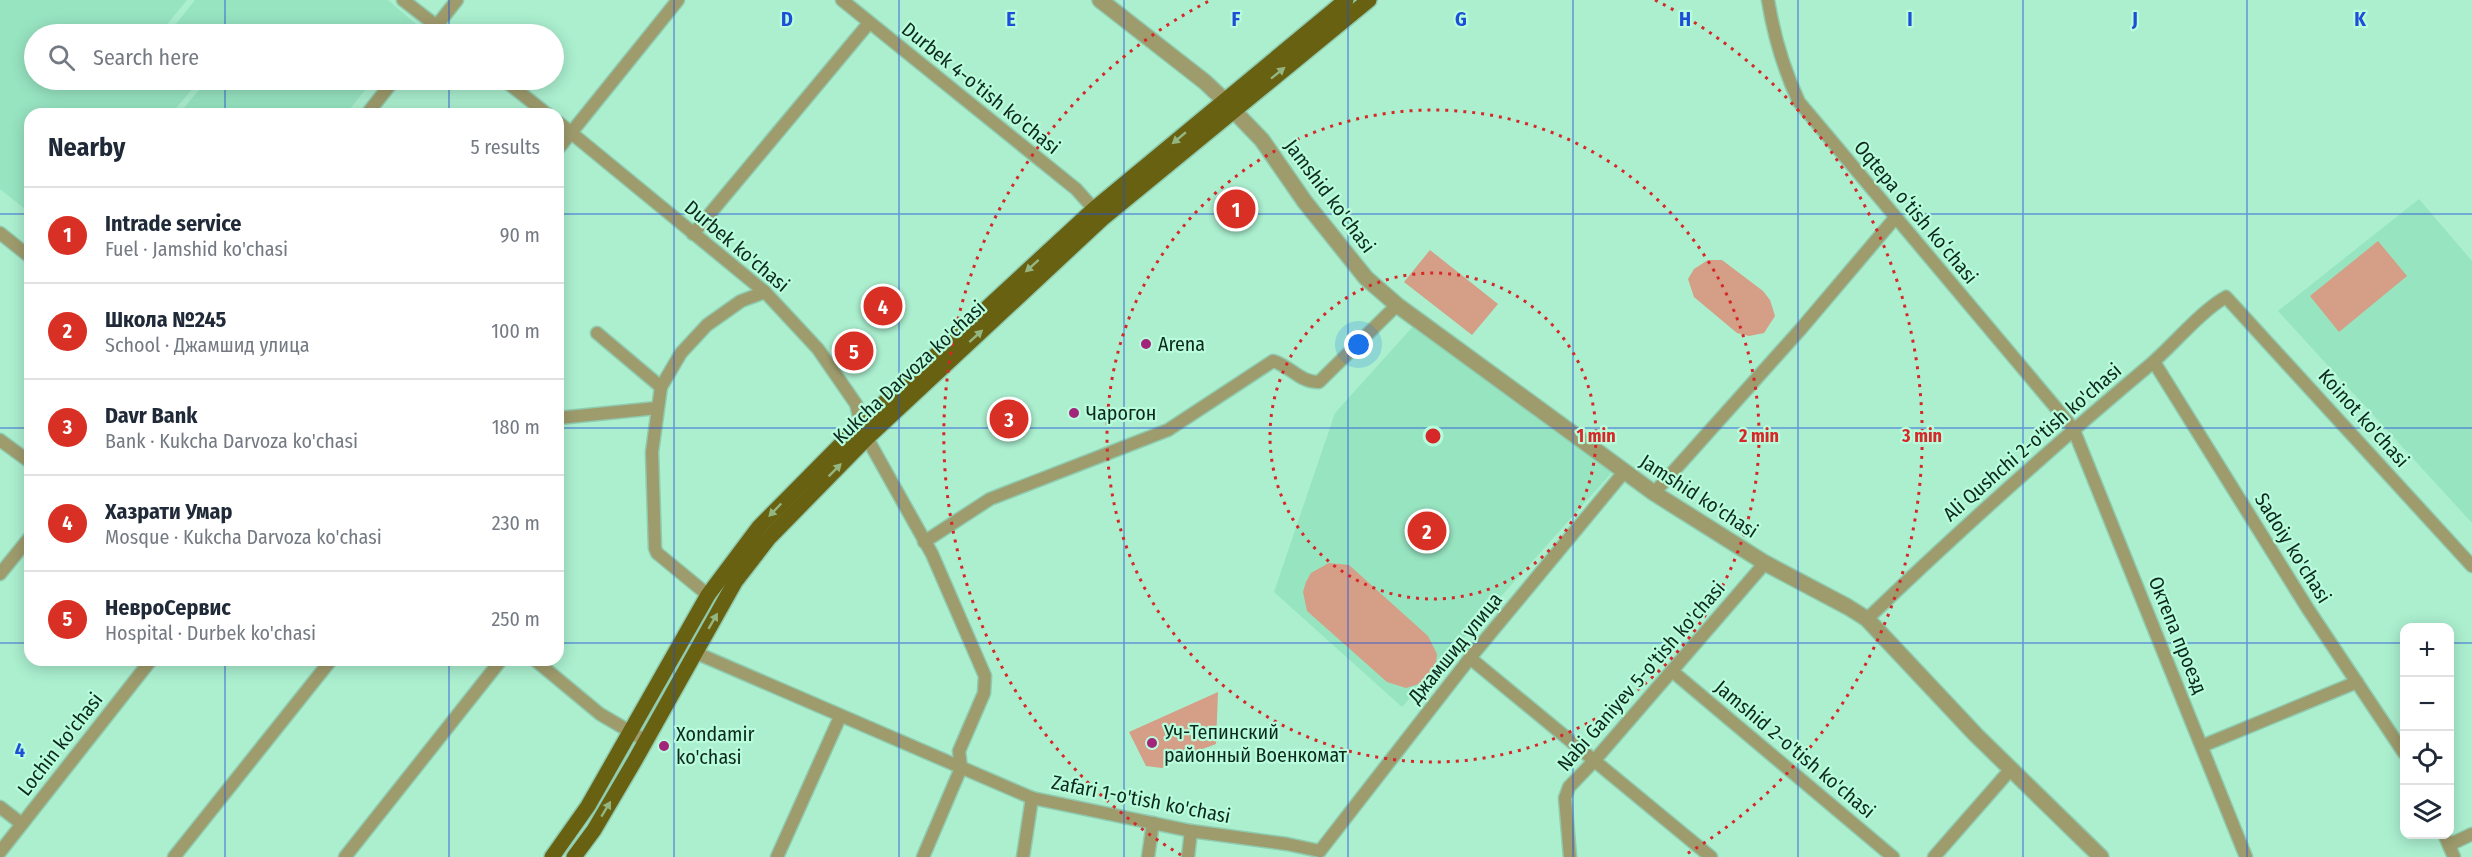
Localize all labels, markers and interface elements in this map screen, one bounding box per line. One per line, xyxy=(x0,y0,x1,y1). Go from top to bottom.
text: D xyxy=(781,7,793,31)
text: E xyxy=(1006,7,1016,31)
text: F xyxy=(1232,7,1241,31)
text: G xyxy=(1455,7,1467,31)
text: H xyxy=(1679,7,1691,31)
text: I xyxy=(1907,7,1913,31)
text: J xyxy=(2131,7,2138,31)
text: K xyxy=(2354,7,2366,31)
street label: Durbek 4-o'tish ko'chasi xyxy=(897,17,1065,159)
search box xyxy=(24,24,564,90)
icon: search xyxy=(45,41,78,74)
text: Search here xyxy=(93,44,199,71)
one-way arrow xyxy=(1271,67,1286,80)
one-way arrow xyxy=(1171,131,1187,144)
text: Nearby xyxy=(48,132,125,163)
text: 5 results xyxy=(470,135,540,159)
street label: Jamshid ko'chasi xyxy=(1280,135,1380,257)
street label: Oqtepa oʻtish koʻchasi xyxy=(1849,135,1983,289)
pin: 1 xyxy=(1216,186,1256,232)
street label: Durbek ko'chasi xyxy=(680,195,794,297)
text: Intrade service xyxy=(105,210,241,237)
text: 1 xyxy=(63,223,72,247)
text: 90 m xyxy=(500,223,540,247)
text: Fuel · Jamshid ko'chasi xyxy=(105,237,288,261)
one-way arrow xyxy=(1025,258,1039,272)
pin: 4 xyxy=(864,284,902,328)
street label: Kukcha Darvoza ko'chasi xyxy=(828,295,990,449)
text: Школа №245 xyxy=(105,306,226,333)
text: 2 xyxy=(63,319,72,343)
text: 100 m xyxy=(491,319,540,343)
pin: 5 xyxy=(834,328,874,374)
one-way arrow xyxy=(969,329,984,343)
your location xyxy=(1344,330,1373,359)
place label: Arena xyxy=(1158,332,1205,356)
text: School · Джамшид улица xyxy=(105,333,309,357)
marker: Arena xyxy=(1139,337,1153,351)
street label: Ali Qushchi 2-o'tish ko'chasi xyxy=(1938,358,2126,526)
street label: Koinot ko'chasi xyxy=(2314,364,2414,472)
pin: 3 xyxy=(990,396,1028,442)
place label: Чарогон xyxy=(1086,401,1156,425)
text: Davr Bank xyxy=(105,402,197,429)
marker: Чарогон xyxy=(1067,406,1081,420)
text: 3 xyxy=(63,415,72,439)
text: 180 m xyxy=(492,415,540,439)
text: 1 min xyxy=(1576,425,1616,447)
text: 2 min xyxy=(1738,425,1779,447)
text: 3 min xyxy=(1901,425,1942,447)
centre of rings xyxy=(1423,426,1443,446)
text: Bank · Kukcha Darvoza ko'chasi xyxy=(105,429,358,453)
street label: Jamshid ko'chasi xyxy=(1636,449,1762,543)
one-way arrow xyxy=(828,464,842,478)
street label: Sadoiy ko'chasi xyxy=(2250,489,2336,607)
text: Хазрати Умар xyxy=(105,498,233,525)
one-way arrow xyxy=(769,502,783,516)
pin: 2 xyxy=(1408,508,1446,554)
text: 4 xyxy=(62,511,73,535)
text: 230 m xyxy=(492,511,540,535)
text: Mosque · Kukcha Darvoza ko'chasi xyxy=(105,525,382,549)
street label: Октепа проезд xyxy=(2144,573,2212,697)
street label: Nabi Ganiyev 5-o'tish ko'chasi xyxy=(1552,576,1730,776)
street label: Джамшид улица xyxy=(1402,588,1507,709)
text: НевроСервис xyxy=(105,594,231,621)
text: 5 xyxy=(63,607,72,631)
text: 250 m xyxy=(492,607,540,631)
one-way arrow xyxy=(707,612,717,629)
text: Hospital · Durbek ko'chasi xyxy=(105,621,316,645)
map controls xyxy=(2400,623,2454,839)
button: + xyxy=(2400,623,2454,677)
street label: Jamshid 2-o'tish ko'chasi xyxy=(1710,675,1880,823)
button: − xyxy=(2400,677,2454,731)
street label: Lochin ko'chasi xyxy=(12,688,108,800)
place label: Уч-Тепинский районный Военкомат xyxy=(1163,720,1348,767)
place label: Xondamir ko'chasi xyxy=(676,722,754,769)
button: locate xyxy=(2400,731,2454,785)
marker: Уч-Тепинский районный Военкомат xyxy=(1145,736,1159,750)
text: 4 xyxy=(15,738,25,762)
marker: Xondamir ko'chasi xyxy=(657,739,671,753)
street label: Zafari 1-o'tish ko'chasi xyxy=(1049,770,1233,828)
button: layers xyxy=(2400,785,2454,839)
one-way arrow xyxy=(601,801,612,817)

